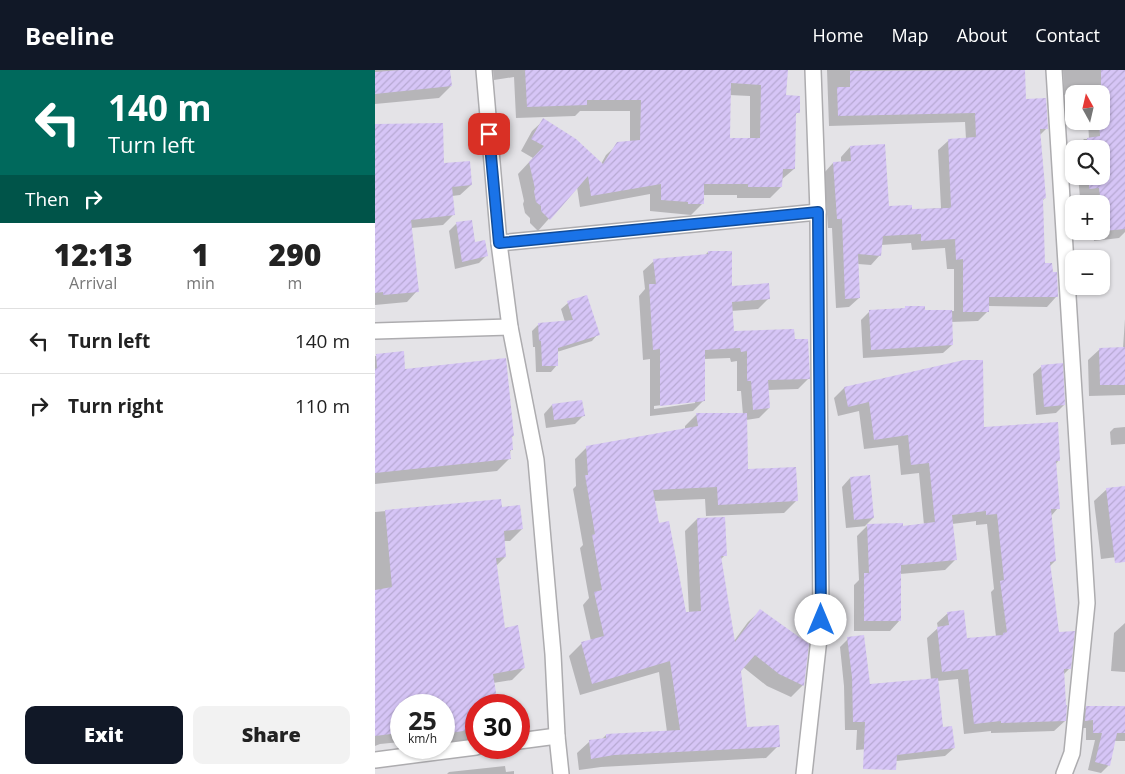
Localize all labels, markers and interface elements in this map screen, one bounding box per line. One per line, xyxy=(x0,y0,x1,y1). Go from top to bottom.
text: Beeline xyxy=(25,19,114,52)
text: Home xyxy=(813,23,863,47)
text: Map xyxy=(891,23,929,47)
text: About xyxy=(957,23,1007,47)
text: Contact xyxy=(1035,23,1100,47)
text: 140 m xyxy=(108,84,212,131)
north arrow xyxy=(1065,85,1110,130)
map controls xyxy=(1065,85,1110,295)
icon: left xyxy=(25,90,90,155)
pin xyxy=(468,113,510,155)
icon: arrive xyxy=(475,120,503,148)
text: Turn left xyxy=(108,129,195,159)
button: search xyxy=(1065,140,1110,185)
icon: right xyxy=(79,185,107,213)
text: Then xyxy=(25,186,69,212)
button: + xyxy=(1065,195,1110,240)
text: 12:13 xyxy=(54,234,133,275)
text: 1 xyxy=(192,234,209,275)
text: 290 xyxy=(269,234,321,275)
button: − xyxy=(1065,250,1110,295)
text: Arrival xyxy=(69,272,117,294)
text: min xyxy=(186,272,215,294)
text: m xyxy=(288,272,302,294)
icon: left xyxy=(25,327,53,355)
text: Turn left xyxy=(68,328,150,354)
text: 140 m xyxy=(295,328,350,354)
icon: right xyxy=(25,392,53,420)
text: Turn right xyxy=(68,393,163,419)
text: 110 m xyxy=(295,393,350,419)
position arrow xyxy=(794,593,846,645)
speed limit sign: 30 xyxy=(465,694,530,759)
text: 25 xyxy=(408,703,437,737)
button: Exit xyxy=(25,706,183,764)
button: Share xyxy=(193,706,350,764)
text: km/h xyxy=(408,730,437,747)

